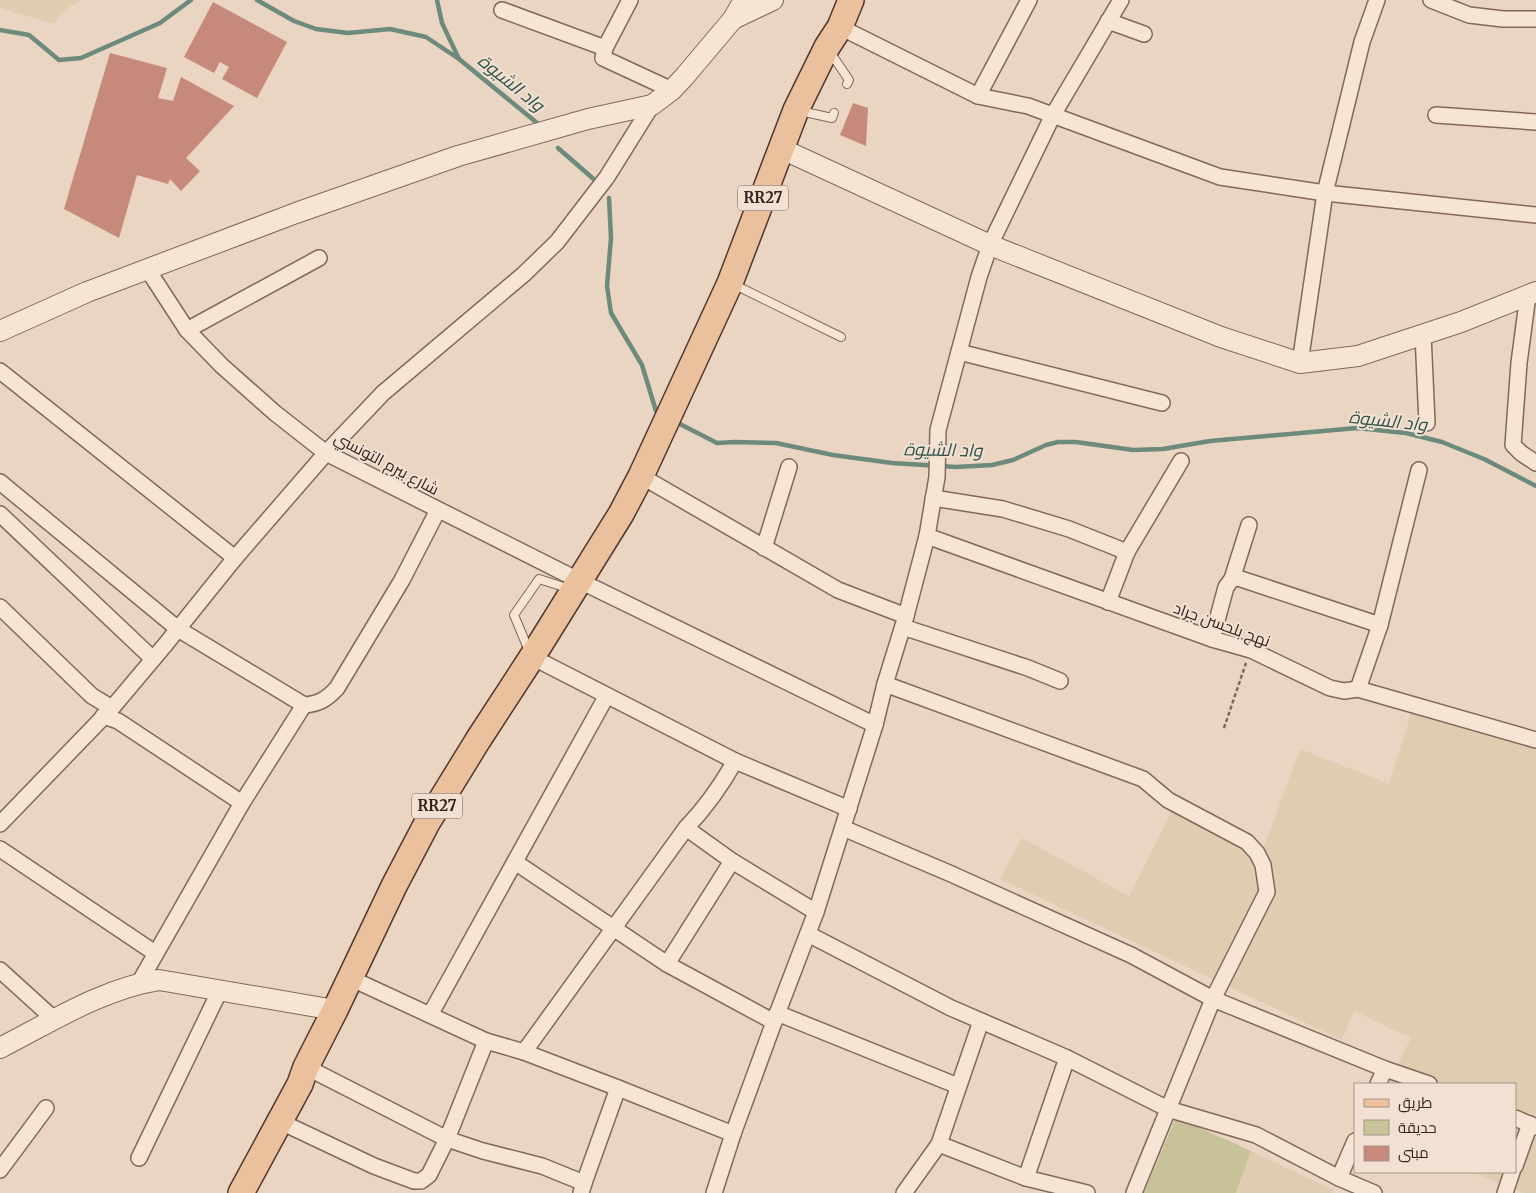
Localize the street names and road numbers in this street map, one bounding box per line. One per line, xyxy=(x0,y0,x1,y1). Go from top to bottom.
road number: RR27 xyxy=(738,186,788,210)
street label: شارع بيرم التونسي xyxy=(330,427,443,502)
street label: نهج بلحسن جراد xyxy=(1170,597,1273,653)
road number: RR27 xyxy=(412,794,462,818)

